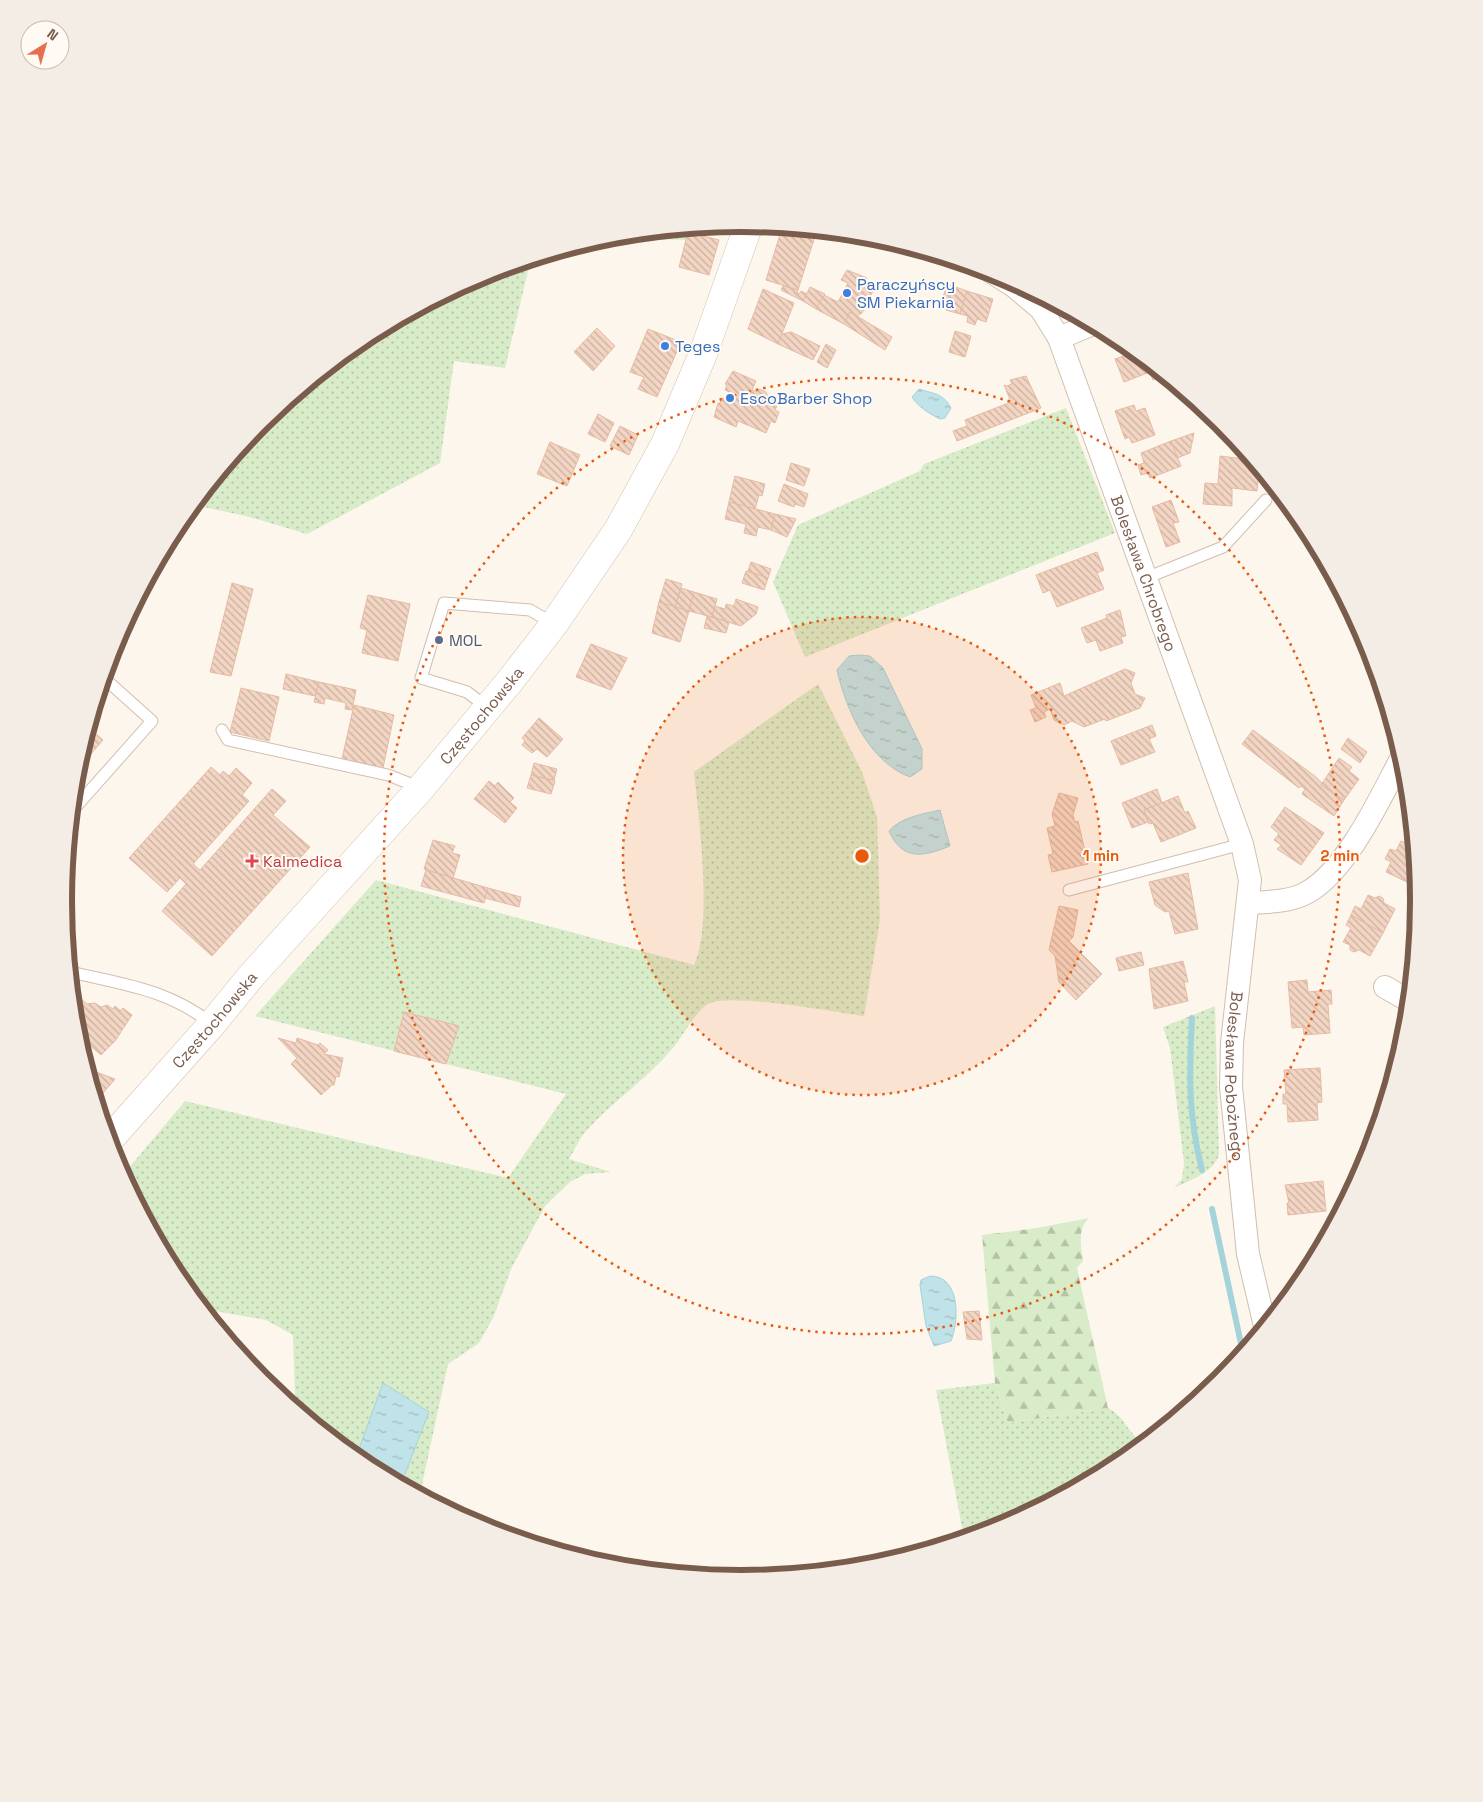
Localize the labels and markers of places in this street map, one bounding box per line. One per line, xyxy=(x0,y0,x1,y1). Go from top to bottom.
place label: Paraczyńscy SM Piekarnia xyxy=(857,274,955,313)
marker: Paraczyńscy SM Piekarnia xyxy=(841,287,853,299)
place label: Teges xyxy=(675,336,720,357)
marker: Teges xyxy=(659,340,671,352)
place label: EscoBarber Shop xyxy=(740,388,872,409)
marker: EscoBarber Shop xyxy=(724,392,736,404)
place label: MOL xyxy=(449,630,483,651)
marker: MOL xyxy=(433,634,445,646)
centre of rings xyxy=(853,847,871,865)
place label: Kalmedica xyxy=(263,851,342,872)
marker: Kalmedica xyxy=(245,854,259,868)

